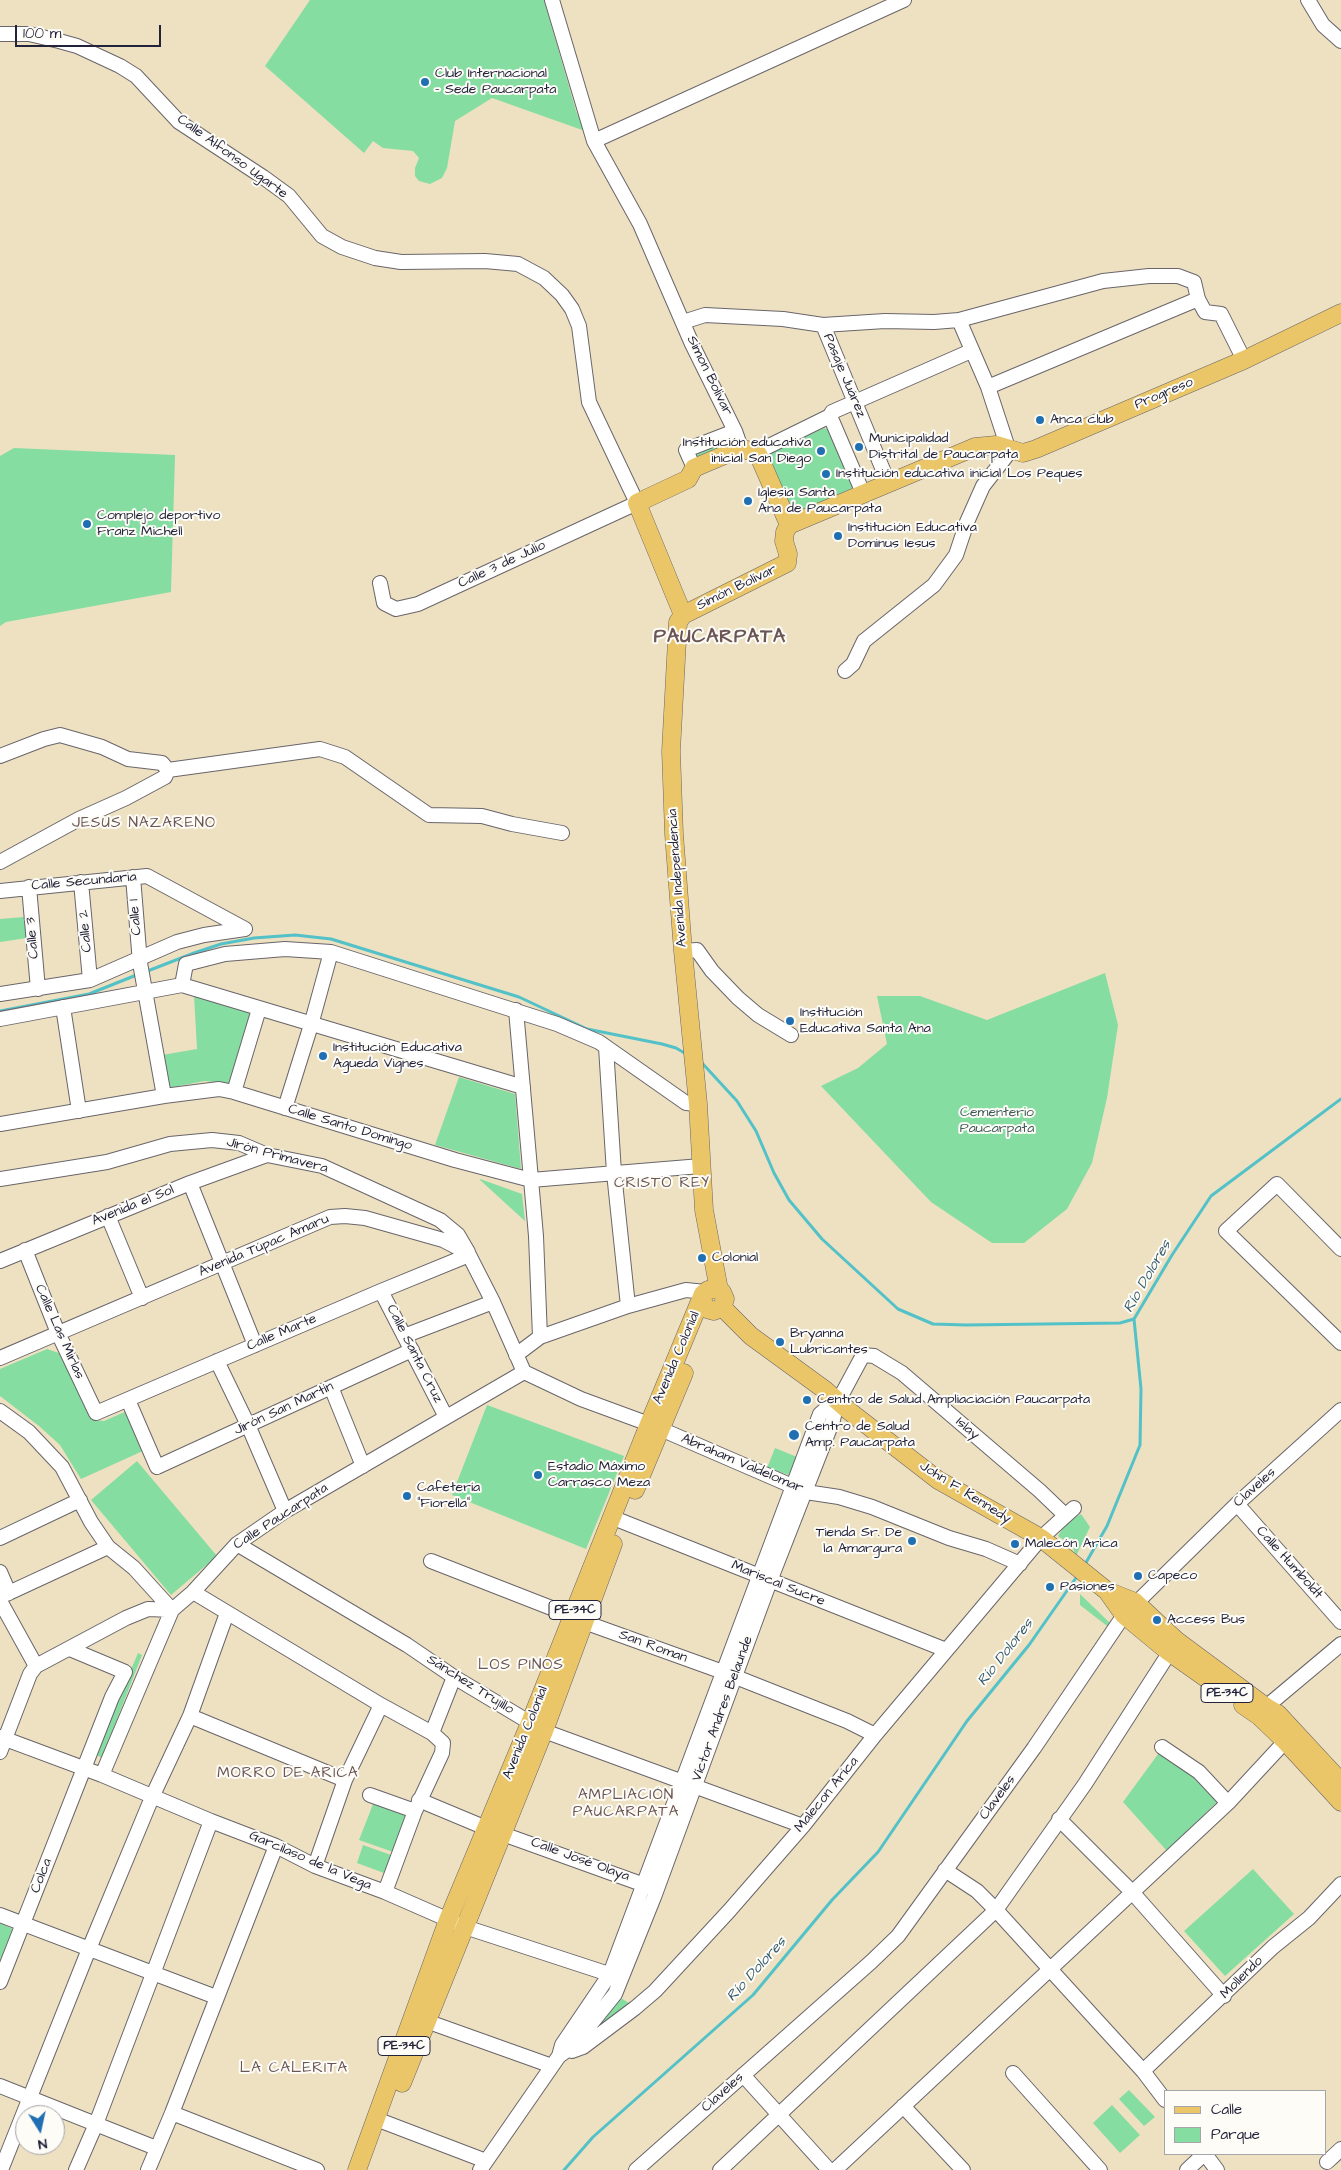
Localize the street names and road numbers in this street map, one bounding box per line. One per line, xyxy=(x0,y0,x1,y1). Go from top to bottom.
street label: Calle Alfonso Ugarte xyxy=(173,111,291,203)
street label: Pasaje Juárez xyxy=(819,331,869,421)
street label: Simon Bolivar xyxy=(682,333,736,419)
street label: Progreso xyxy=(1132,374,1196,414)
street label: Calle 3 de Julio xyxy=(456,537,548,593)
street label: Simón Bolívar xyxy=(694,561,780,615)
street label: Avenida Independencia xyxy=(665,808,691,948)
street label: Calle Secundaria xyxy=(31,869,137,895)
street label: Calle 1 xyxy=(126,898,146,936)
street label: Calle 2 xyxy=(76,909,96,953)
street label: Calle 3 xyxy=(23,916,43,960)
street label: Calle Santo Domingo xyxy=(286,1101,414,1155)
street label: Jirón Primavera xyxy=(224,1134,330,1178)
street label: Avenida el Sol xyxy=(89,1182,177,1230)
street label: Avenida Túpac Amaru xyxy=(196,1211,332,1281)
street label: Calle Las Mirlas xyxy=(31,1282,87,1382)
street label: Calle Santa Cruz xyxy=(382,1302,446,1406)
street label: Avenida Colonial xyxy=(650,1309,704,1407)
street label: Calle Marte xyxy=(245,1311,319,1355)
street label: Jirón San Martín xyxy=(232,1379,336,1439)
street label: Islay xyxy=(952,1414,982,1444)
street label: Abraham Valdelomar xyxy=(678,1431,806,1497)
street label: John F. Kennedy xyxy=(916,1458,1014,1528)
street label: Claveles xyxy=(1230,1465,1280,1511)
street label: Calle Paucarpata xyxy=(231,1480,331,1554)
street label: Calle Humboldt xyxy=(1252,1523,1326,1603)
street label: Mariscal Sucre xyxy=(729,1558,827,1610)
road number: PE-34C xyxy=(549,1600,601,1620)
street label: San Roman xyxy=(616,1627,690,1667)
street label: Víctor Andres Belaunde xyxy=(689,1634,757,1784)
street label: Sánchez Trujillo xyxy=(423,1652,517,1718)
street label: Avenida Colonial xyxy=(500,1684,552,1782)
road number: PE-34C xyxy=(1201,1684,1253,1702)
street label: Malecon Arica xyxy=(791,1754,863,1836)
street label: Claveles xyxy=(976,1772,1020,1824)
street label: Garcilaso de la Vega xyxy=(246,1828,374,1894)
street label: Calle José Olaya xyxy=(528,1834,632,1886)
street label: Colca xyxy=(28,1856,56,1896)
street label: Mollendo xyxy=(1217,1953,1267,2003)
road number: PE-34C xyxy=(378,2036,430,2056)
street label: Claveles xyxy=(698,2070,748,2116)

